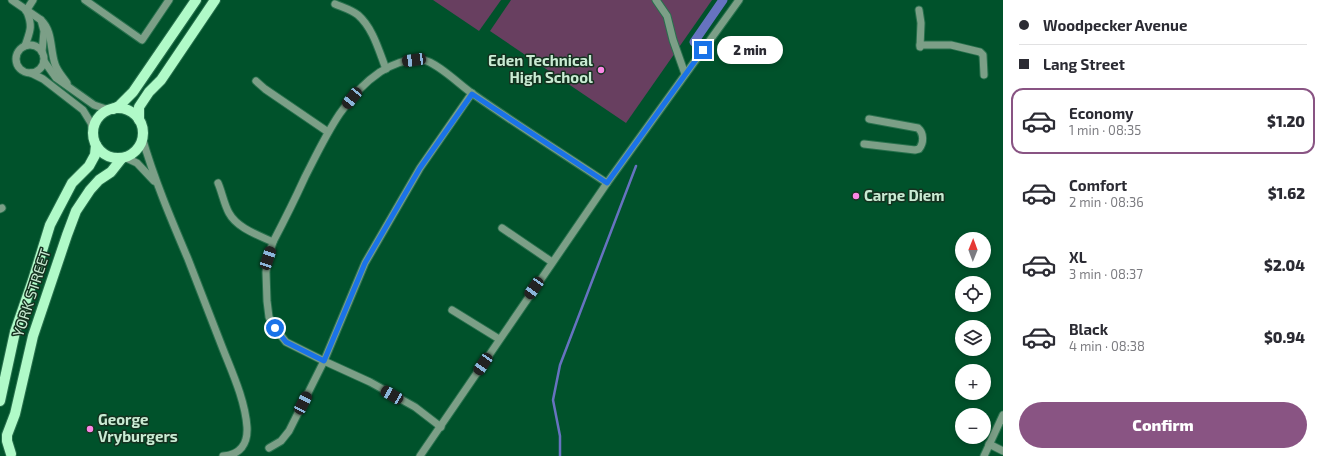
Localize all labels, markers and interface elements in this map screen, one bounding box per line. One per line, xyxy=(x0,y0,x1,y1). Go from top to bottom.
text: Woodpecker Avenue xyxy=(1043,16,1187,34)
callout: 2 min xyxy=(717,36,783,64)
route end xyxy=(694,41,712,59)
text: 2 min xyxy=(733,42,767,58)
place label: Eden Technical High School xyxy=(488,51,593,86)
car xyxy=(401,52,427,68)
text: Lang Street xyxy=(1043,55,1125,73)
marker: Eden Technical High School xyxy=(596,65,606,75)
car xyxy=(340,85,364,111)
icon: car xyxy=(1021,103,1057,139)
text: Economy xyxy=(1069,104,1134,122)
text: $1.20 xyxy=(1267,112,1305,130)
text: 1 min · 08:35 xyxy=(1069,122,1141,138)
icon: car xyxy=(1021,175,1057,211)
text: Comfort xyxy=(1069,176,1127,194)
text: $1.62 xyxy=(1268,184,1305,202)
place label: Carpe Diem xyxy=(864,186,945,204)
marker: Carpe Diem xyxy=(851,191,861,201)
text: 2 min · 08:36 xyxy=(1069,194,1144,210)
north arrow xyxy=(955,232,991,268)
map controls xyxy=(955,232,991,444)
car xyxy=(259,245,277,271)
street label: YORK STREET xyxy=(8,246,54,339)
icon: car xyxy=(1021,247,1057,283)
text: XL xyxy=(1069,248,1087,266)
text: $2.04 xyxy=(1264,256,1305,274)
text: 3 min · 08:37 xyxy=(1069,266,1143,282)
car xyxy=(522,275,546,301)
button: locate xyxy=(955,276,991,312)
route start xyxy=(266,319,284,337)
icon: car xyxy=(1021,319,1057,355)
button: layers xyxy=(955,320,991,356)
text: Black xyxy=(1069,320,1108,338)
text: $0.94 xyxy=(1264,328,1305,346)
text: 4 min · 08:38 xyxy=(1069,338,1145,354)
car xyxy=(471,351,495,377)
button: + xyxy=(955,364,991,400)
car xyxy=(379,384,405,406)
car xyxy=(292,390,314,416)
button: Confirm xyxy=(1019,402,1307,448)
button: − xyxy=(955,408,991,444)
place label: George Vryburgers xyxy=(98,410,178,446)
marker: George Vryburgers xyxy=(85,424,95,434)

